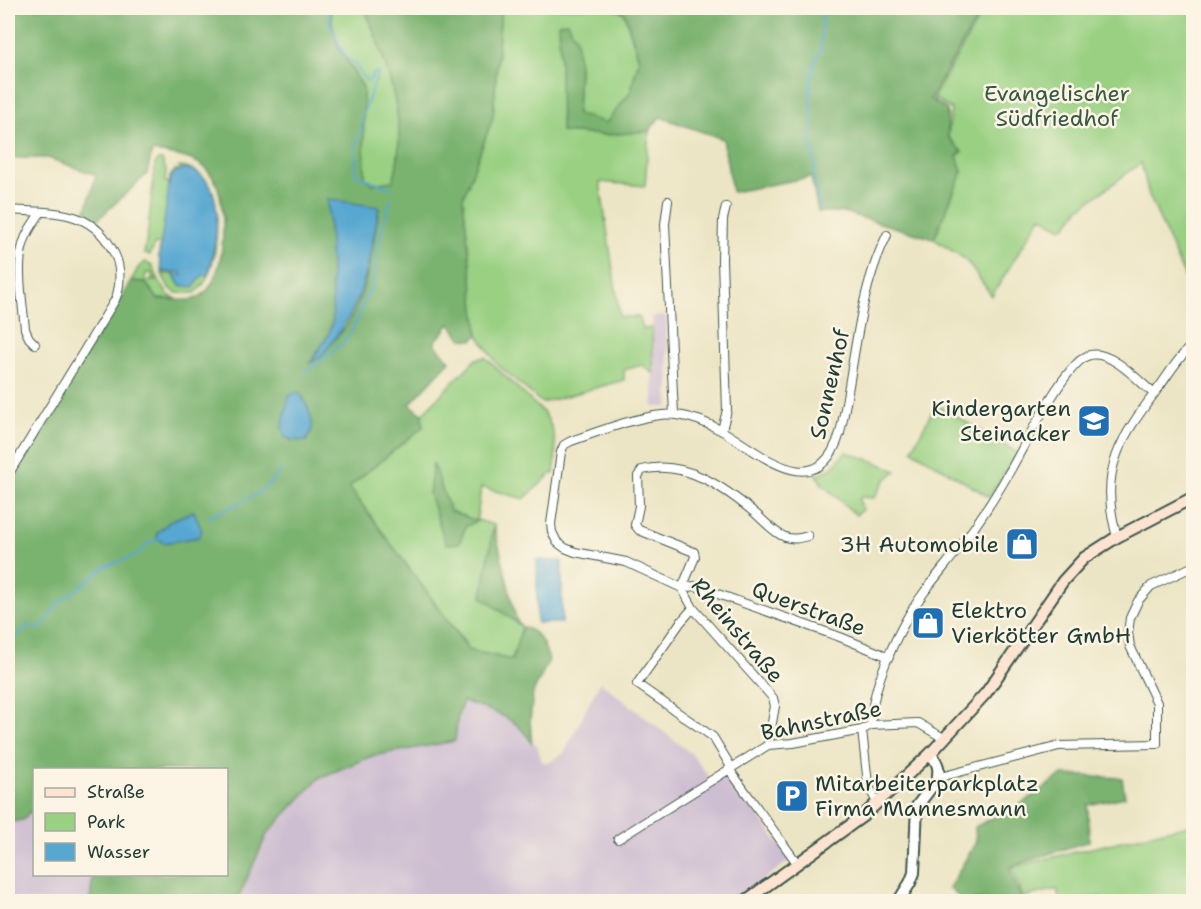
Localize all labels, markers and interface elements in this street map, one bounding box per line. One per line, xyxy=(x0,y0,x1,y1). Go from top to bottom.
park label: Evangelischer Südfriedhof xyxy=(984,79,1130,133)
street label: Sonnenhof xyxy=(803,325,856,442)
place label: Kindergarten Steinacker xyxy=(931,394,1071,448)
school or university icon: Kindergarten Steinacker xyxy=(1076,403,1112,439)
shop icon: 3H Automobile xyxy=(1004,526,1040,562)
place label: 3H Automobile xyxy=(840,530,999,559)
street label: Rheinstraße xyxy=(685,572,790,689)
street label: Querstraße xyxy=(748,574,870,642)
place label: Elektro Vierkötter GmbH xyxy=(951,596,1131,650)
shop icon: Elektro Vierkötter GmbH xyxy=(910,605,946,641)
street label: Bahnstraße xyxy=(758,694,884,747)
legend xyxy=(33,768,228,876)
place label: Mitarbeiterparkplatz Firma Mannesmann xyxy=(815,769,1039,823)
parking icon: Mitarbeiterparkplatz Firma Mannesmann xyxy=(774,778,810,814)
text: Straße xyxy=(87,780,145,804)
text: Park xyxy=(87,810,126,834)
text: Wasser xyxy=(87,840,150,864)

